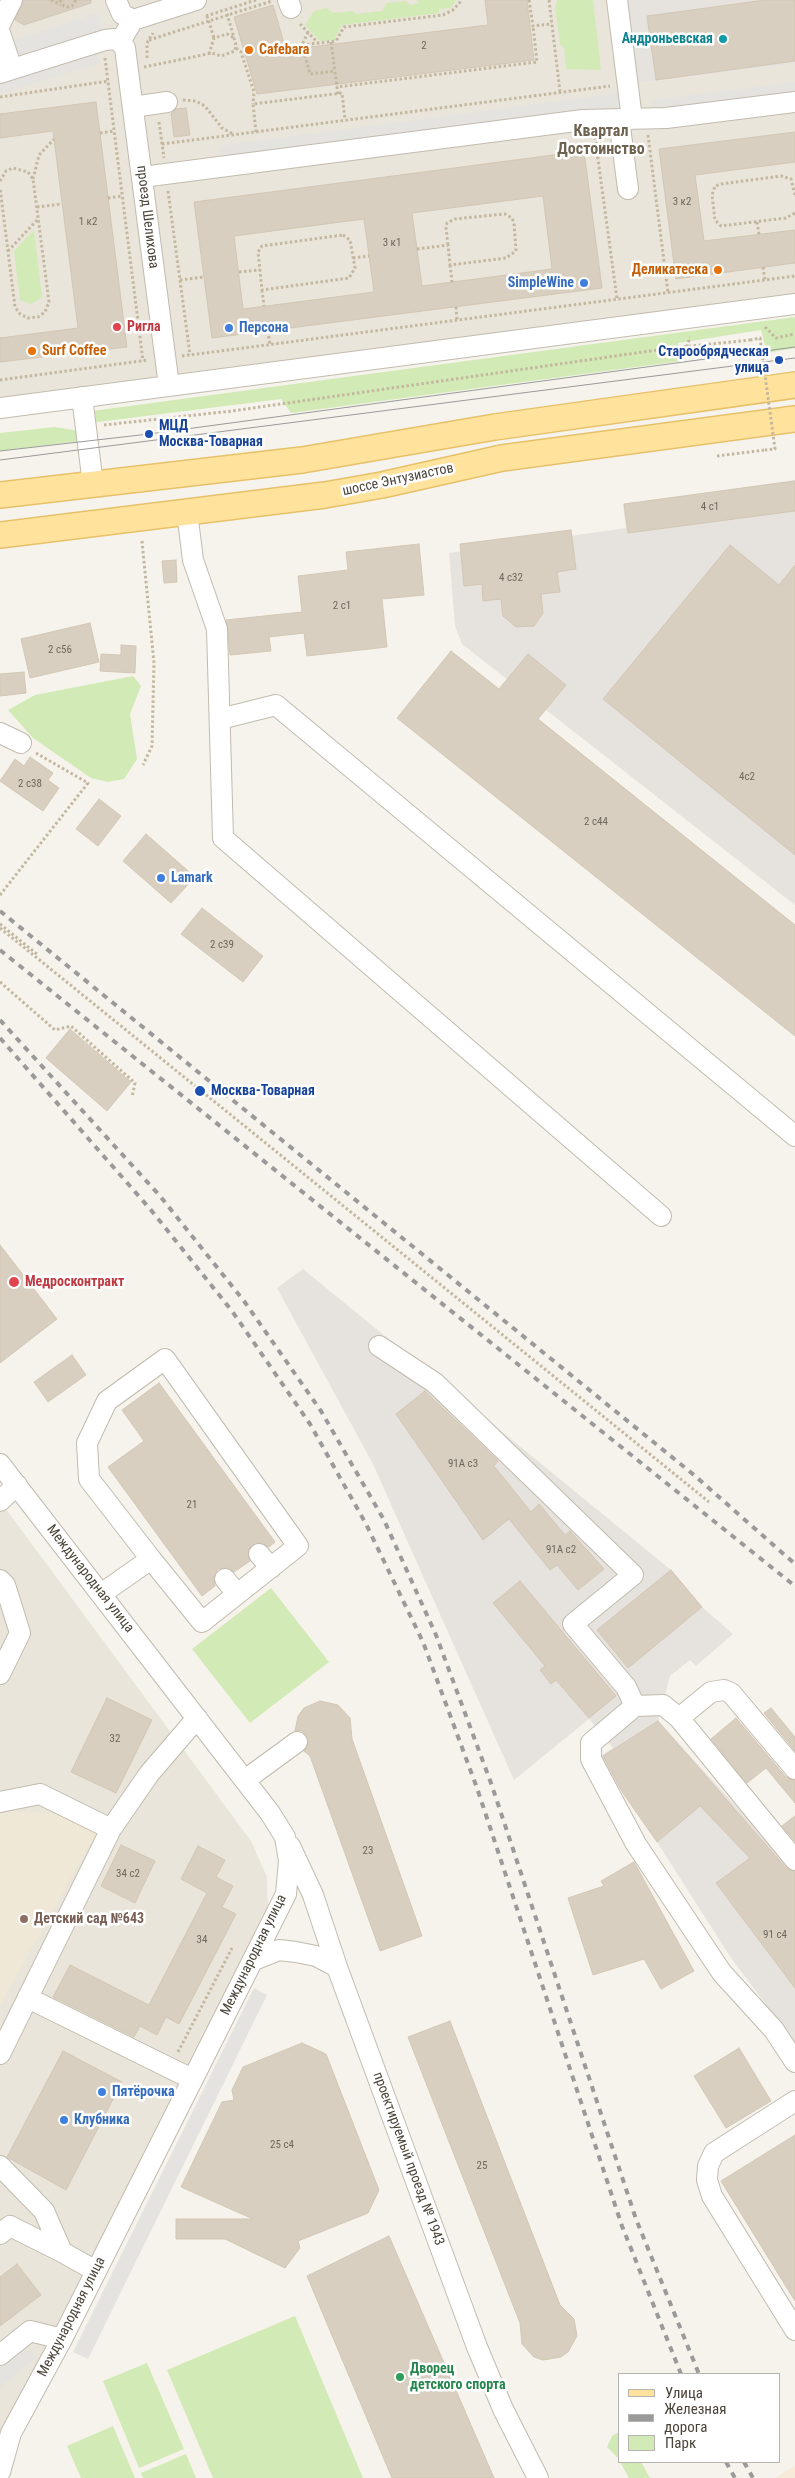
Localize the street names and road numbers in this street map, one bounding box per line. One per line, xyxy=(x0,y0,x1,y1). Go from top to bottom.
street label: проезд Шелихова xyxy=(132,165,162,269)
street label: шоссе Энтузиастов xyxy=(341,460,455,500)
street label: Международная улица xyxy=(43,1522,137,1636)
street label: Международная улица xyxy=(217,1892,291,2018)
street label: проектируемый проезд № 1943 xyxy=(369,2070,447,2248)
street label: Международная улица xyxy=(35,2254,109,2380)

